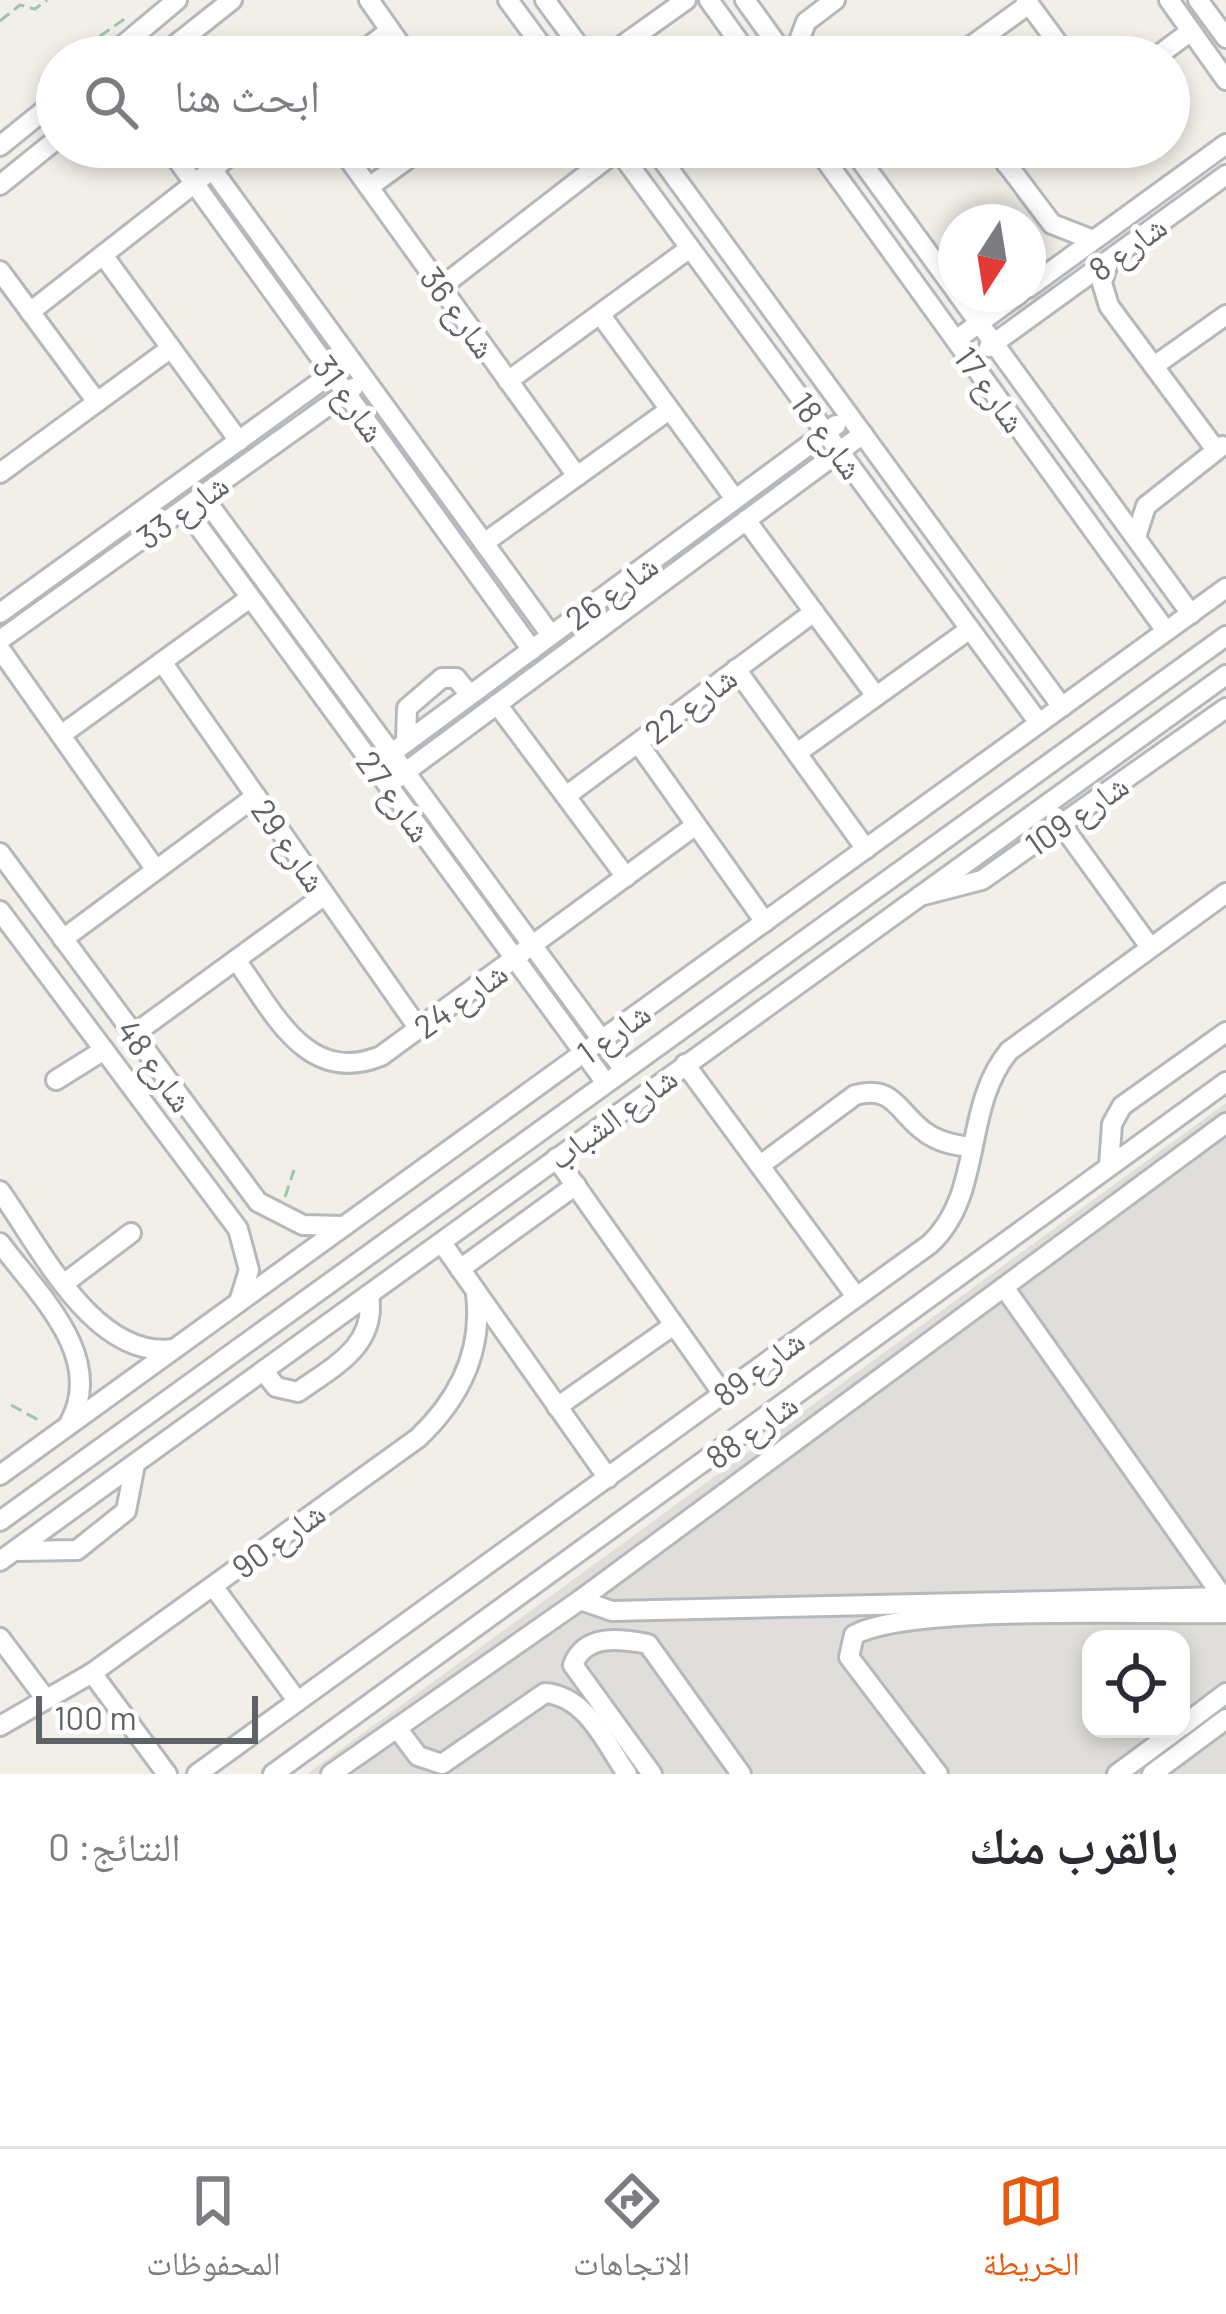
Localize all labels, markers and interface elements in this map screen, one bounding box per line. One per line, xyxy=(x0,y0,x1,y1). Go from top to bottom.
search box xyxy=(36,36,1190,168)
text: ابحث هنا xyxy=(174,67,320,121)
icon: search xyxy=(78,69,144,135)
north arrow xyxy=(938,204,1046,312)
street label: شارع 8 xyxy=(1080,205,1175,290)
street label: شارع 36 xyxy=(411,258,506,367)
street label: شارع 17 xyxy=(945,338,1036,441)
street label: شارع 31 xyxy=(303,347,395,450)
street label: شارع 18 xyxy=(781,384,873,488)
street label: شارع 33 xyxy=(128,463,237,558)
street label: شارع 26 xyxy=(557,544,666,639)
street label: شارع 22 xyxy=(636,657,745,753)
street label: شارع 27 xyxy=(347,743,441,850)
street label: شارع 109 xyxy=(1017,764,1136,865)
street label: شارع 29 xyxy=(242,791,336,900)
street label: شارع 24 xyxy=(406,952,515,1048)
street label: شارع 1 xyxy=(569,992,659,1074)
street label: شارع 48 xyxy=(107,1011,203,1120)
street label: شارع الشباب xyxy=(540,1057,685,1179)
street label: شارع 89 xyxy=(705,1320,813,1416)
street label: شارع 88 xyxy=(697,1383,806,1478)
street label: شارع 90 xyxy=(224,1492,333,1588)
map controls xyxy=(1082,1630,1190,1738)
button: locate xyxy=(1082,1630,1190,1738)
scale bar xyxy=(36,1690,258,1743)
text: 100 m xyxy=(54,1697,137,1737)
text: بالقرب منك xyxy=(969,1813,1178,1874)
text: النتائج: 0 xyxy=(48,1822,181,1869)
tab: المحفوظات xyxy=(146,2168,281,2296)
tab: الاتجاهات xyxy=(573,2168,690,2296)
tab: الخريطة xyxy=(983,2168,1080,2296)

